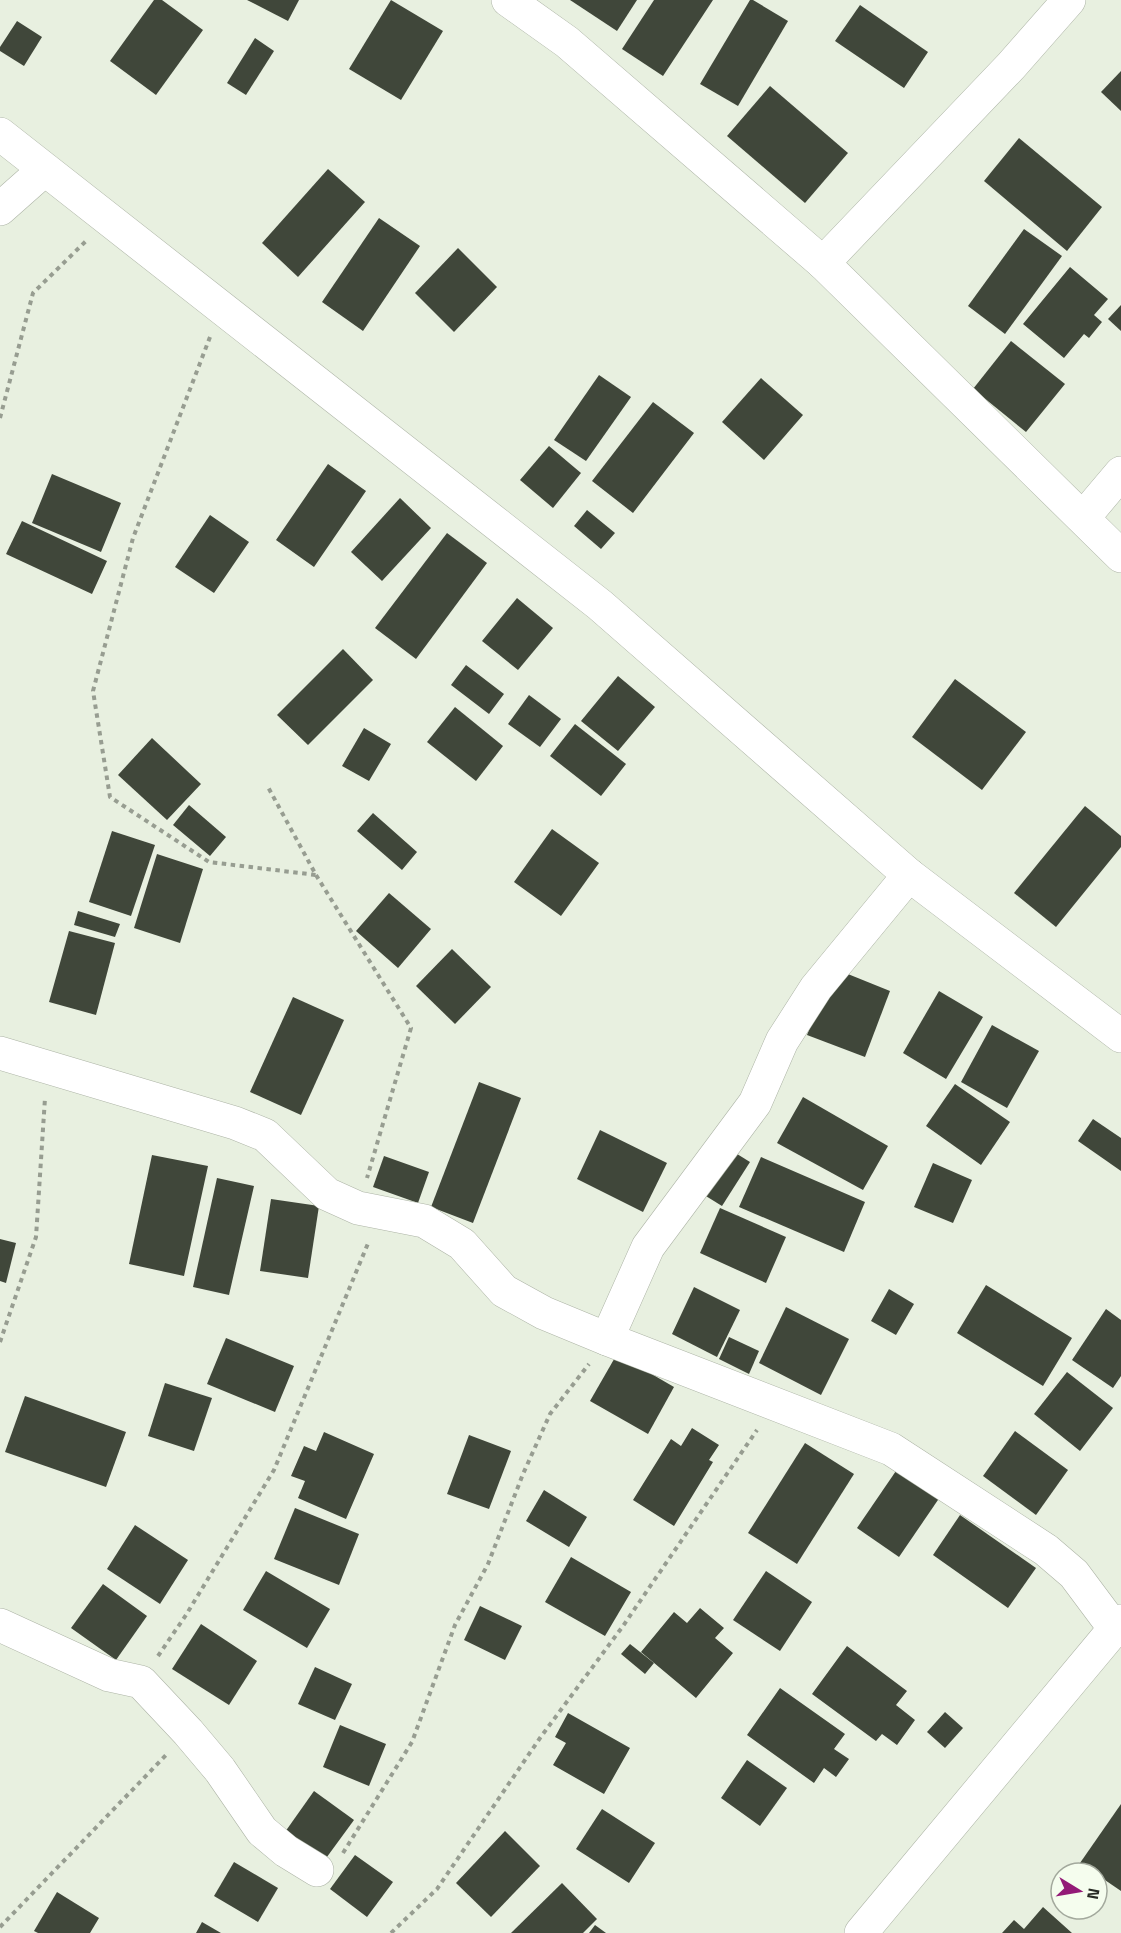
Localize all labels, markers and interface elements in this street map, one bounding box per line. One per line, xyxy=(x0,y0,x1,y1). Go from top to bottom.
north arrow xyxy=(1049,1861,1109,1921)
text: N xyxy=(1081,1886,1107,1902)

